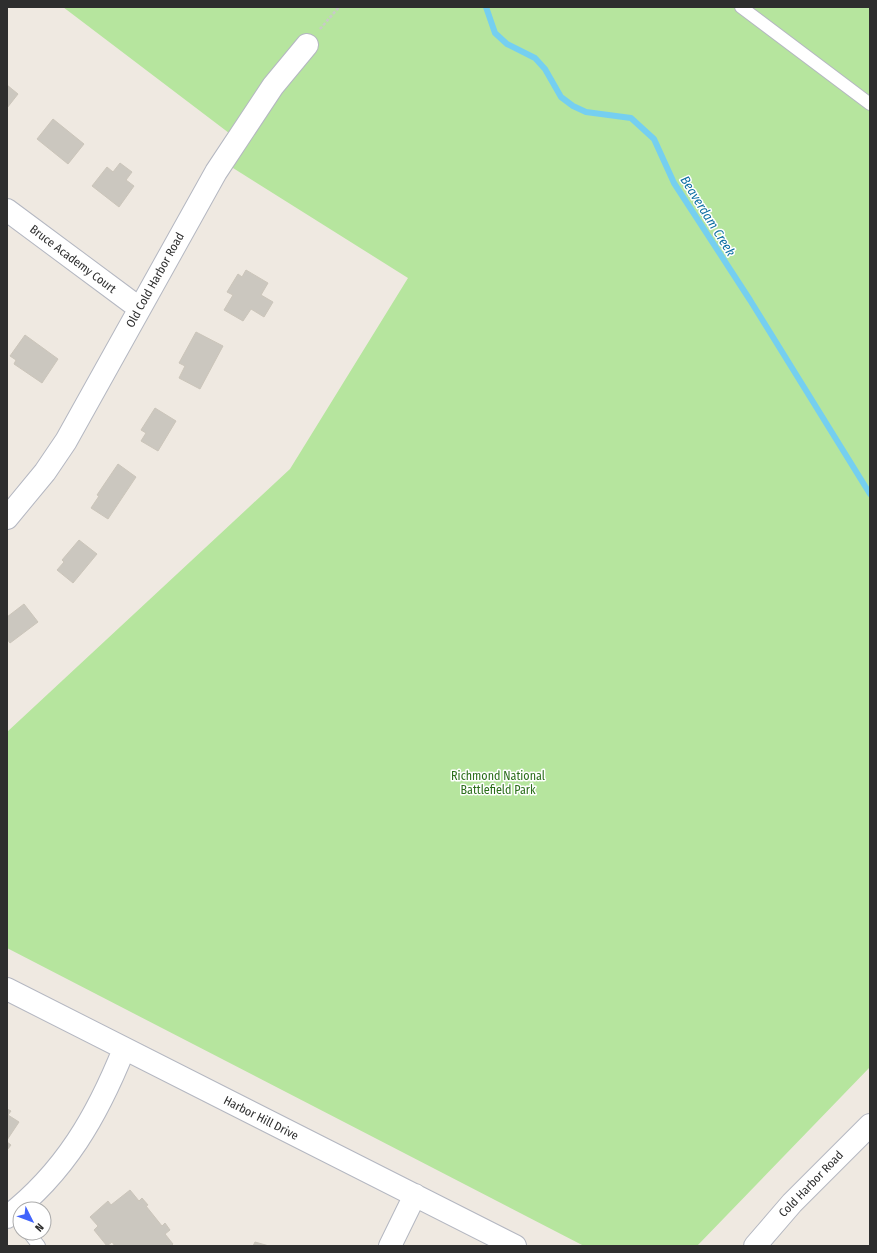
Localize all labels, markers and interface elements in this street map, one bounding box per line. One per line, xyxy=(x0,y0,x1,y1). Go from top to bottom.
water label: Beaverdam Creek xyxy=(677,173,739,259)
street label: Bruce Academy Court xyxy=(27,222,119,296)
street label: Old Cold Harbor Road xyxy=(123,230,187,330)
park label: Richmond National Battlefield Park xyxy=(451,769,545,797)
street label: Harbor Hill Drive xyxy=(221,1093,301,1143)
street label: Cold Harbor Road xyxy=(776,1148,846,1220)
north arrow xyxy=(12,1201,52,1241)
text: N xyxy=(32,1221,46,1234)

